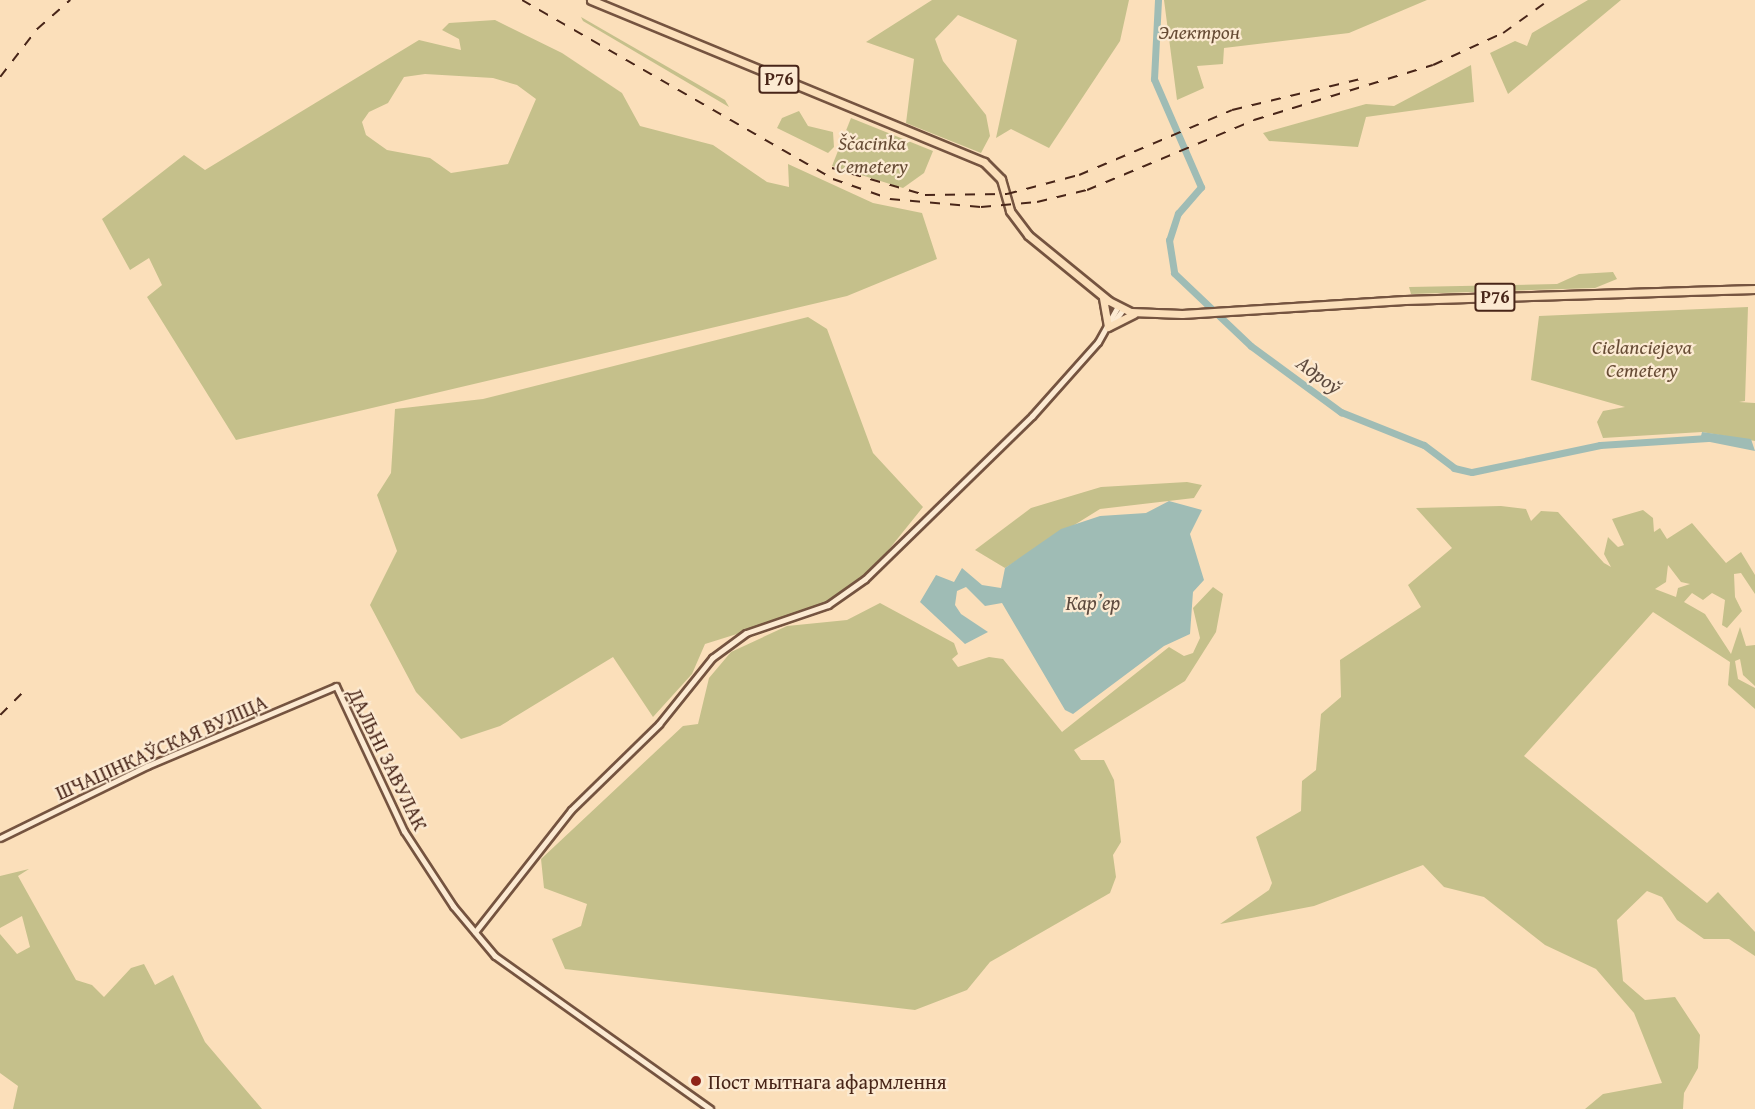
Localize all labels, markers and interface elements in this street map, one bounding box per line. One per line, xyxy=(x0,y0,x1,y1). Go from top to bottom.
park label: Электрон xyxy=(1158,19,1240,43)
road number: Р76 xyxy=(758,64,800,94)
park label: Ščacinka Cemetery xyxy=(836,130,908,177)
road number: Р76 xyxy=(1474,282,1516,312)
park label: Cielanciejeva Cemetery xyxy=(1592,334,1692,381)
water label: Адроў xyxy=(1291,350,1347,400)
water label: Карʼер xyxy=(1066,590,1120,616)
street label: ДАЛЬНІ ЗАВУЛАК xyxy=(343,684,433,834)
street label: ШЧАЦІНКАЎСКАЯ ВУЛІЦА xyxy=(52,690,270,804)
place label: Пост мытнага афармлення xyxy=(708,1069,947,1093)
marker: Пост мытнага афармлення xyxy=(689,1074,703,1088)

